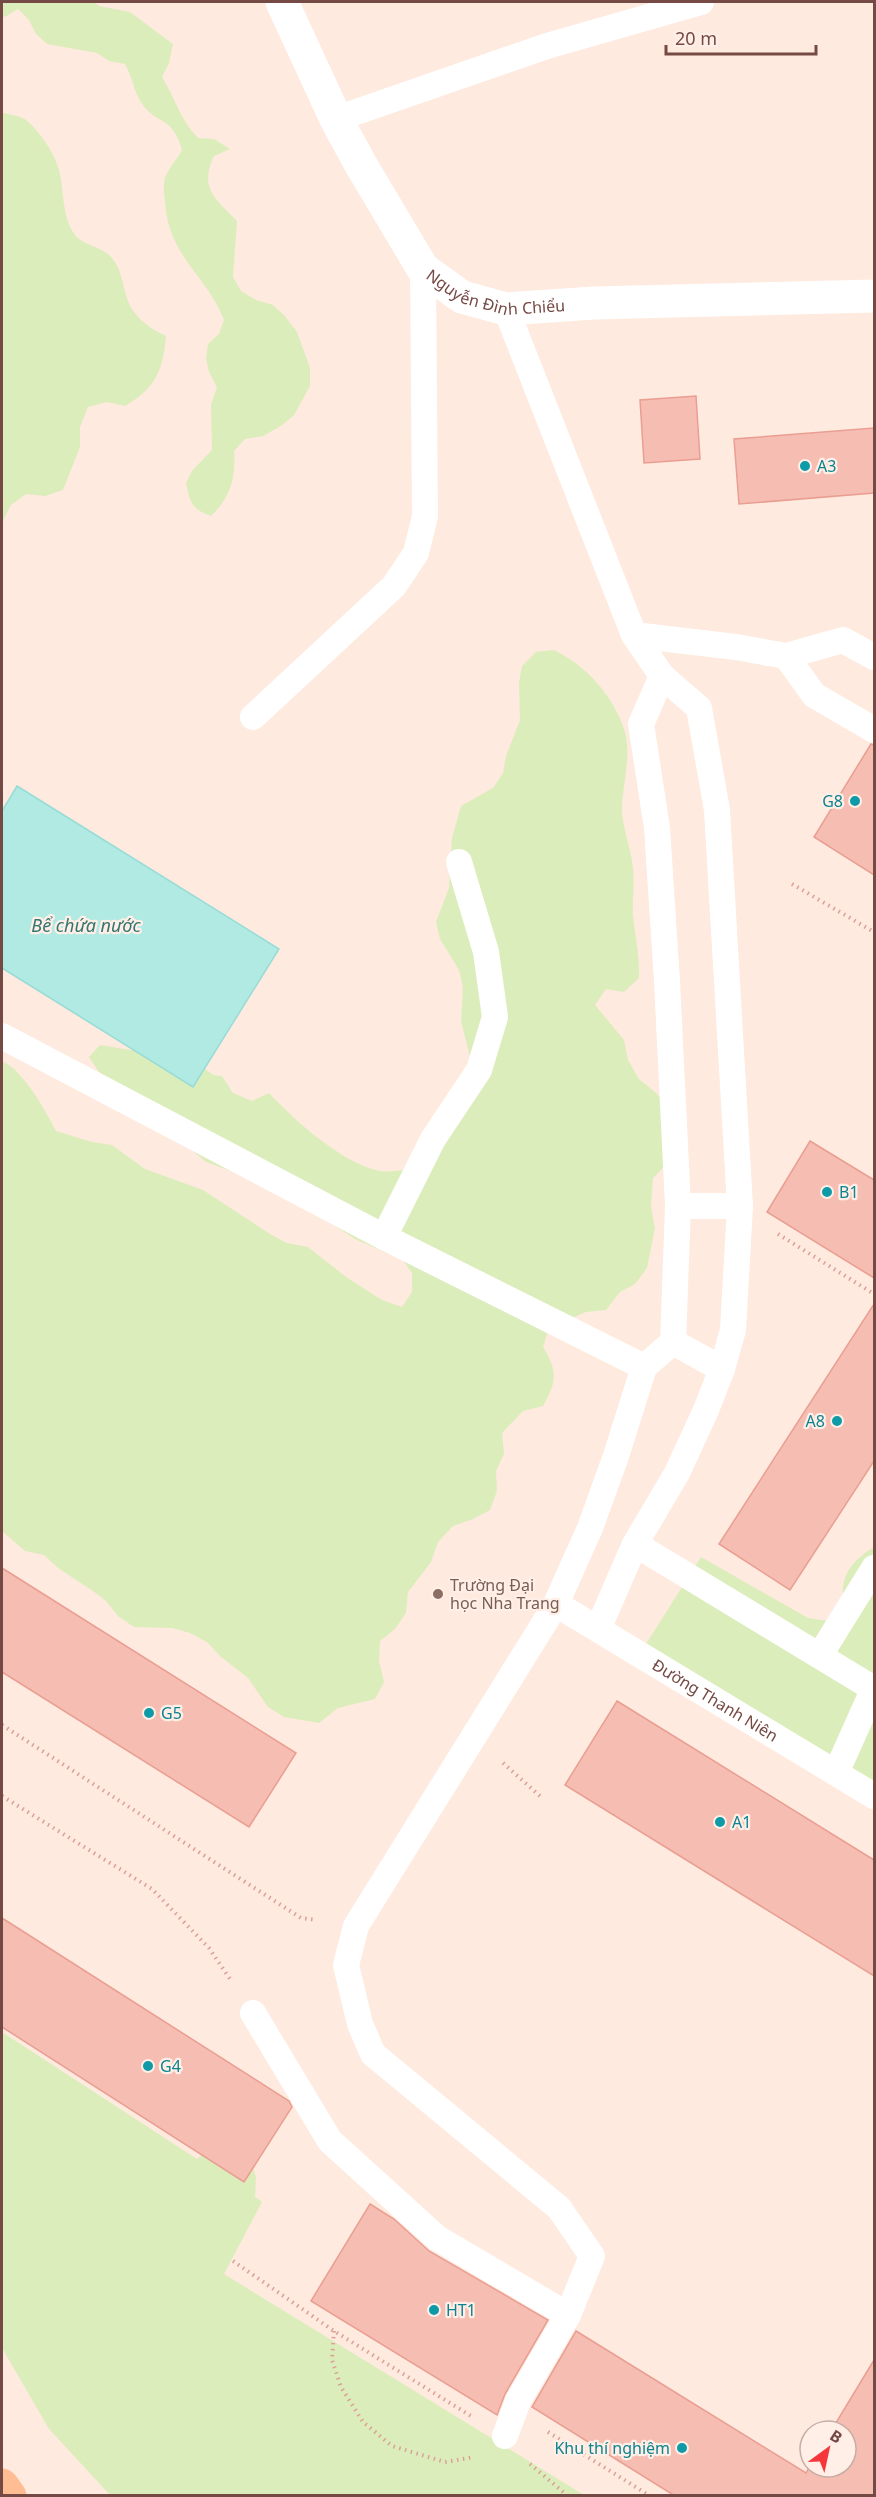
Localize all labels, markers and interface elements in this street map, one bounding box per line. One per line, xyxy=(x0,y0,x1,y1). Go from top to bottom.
scale bar xyxy=(666,18,816,56)
text: 20 m xyxy=(675,26,717,50)
street label: Nguyễn Đình Chiểu xyxy=(422,264,566,320)
place label: A3 xyxy=(817,455,836,477)
marker: A3 xyxy=(798,459,812,473)
place label: G8 xyxy=(822,790,843,812)
marker: G8 xyxy=(848,794,862,808)
water label: Bể chứa nước xyxy=(31,913,141,937)
place label: B1 xyxy=(839,1181,859,1203)
marker: B1 xyxy=(820,1185,834,1199)
place label: A8 xyxy=(806,1410,825,1432)
marker: A8 xyxy=(830,1414,844,1428)
place label: Trường Đại học Nha Trang xyxy=(450,1574,560,1614)
marker: Trường Đại học Nha Trang xyxy=(431,1587,445,1601)
street label: Đường Thanh Niên xyxy=(648,1654,782,1747)
place label: G5 xyxy=(161,1702,182,1724)
marker: G5 xyxy=(142,1706,156,1720)
place label: A1 xyxy=(732,1811,751,1833)
marker: A1 xyxy=(713,1815,727,1829)
place label: G4 xyxy=(160,2055,181,2077)
marker: G4 xyxy=(141,2059,155,2073)
place label: HT1 xyxy=(446,2299,476,2321)
marker: HT1 xyxy=(427,2303,441,2317)
north arrow xyxy=(798,2419,858,2479)
text: B xyxy=(826,2424,847,2449)
place label: Khu thí nghiệm xyxy=(554,2437,670,2459)
marker: Khu thí nghiệm xyxy=(675,2441,689,2455)

